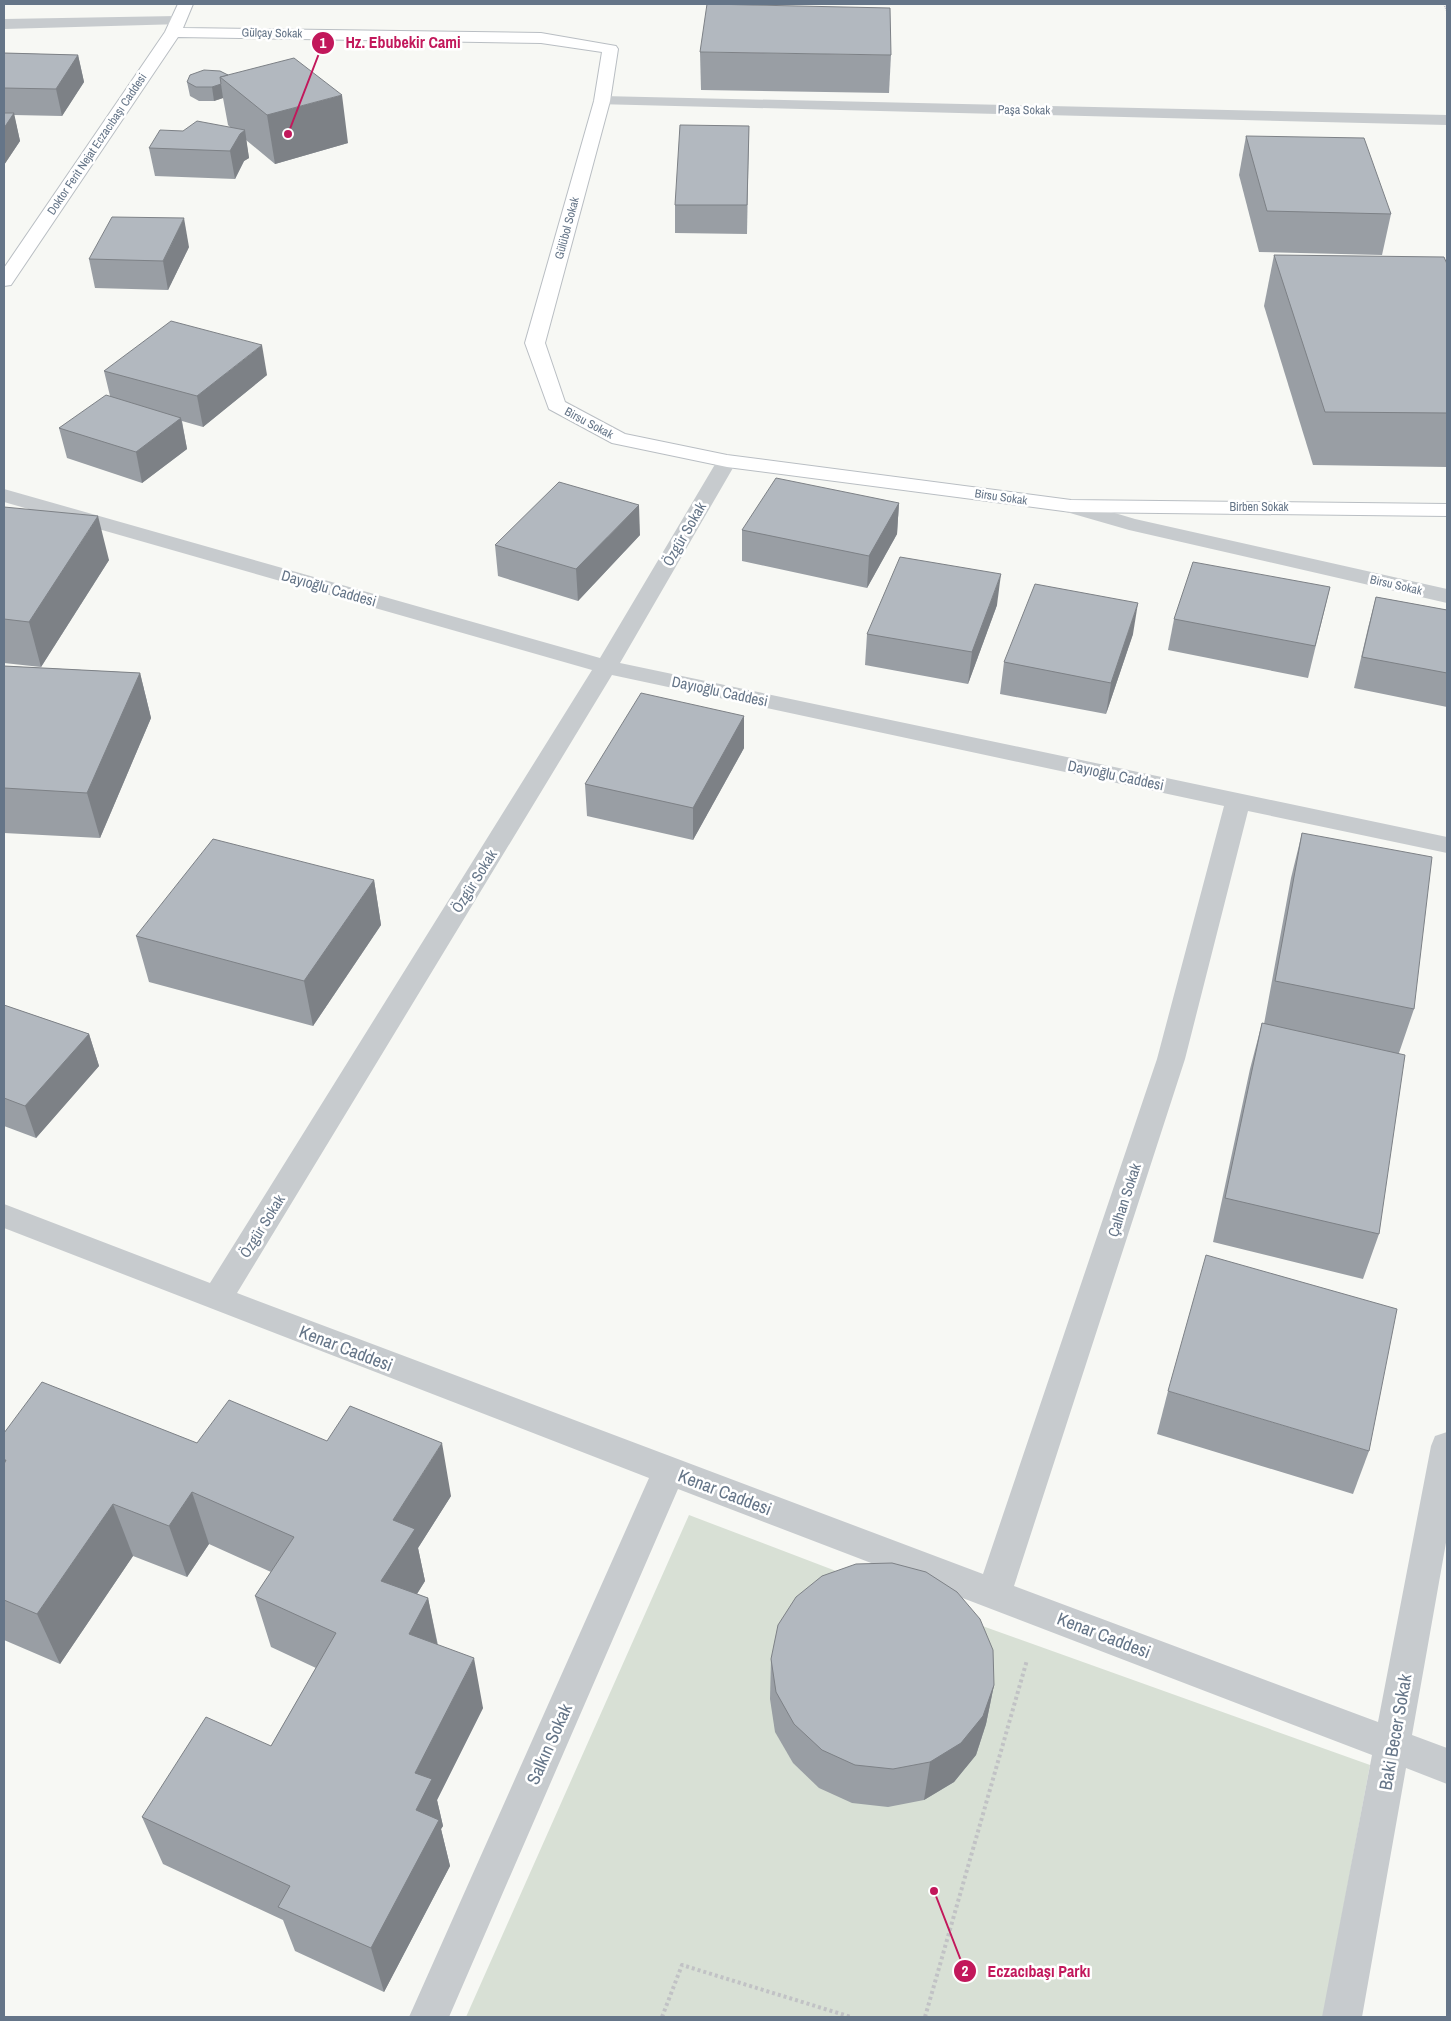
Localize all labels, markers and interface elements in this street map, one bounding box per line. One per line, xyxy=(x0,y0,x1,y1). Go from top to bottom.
street label: Gülçay Sokak xyxy=(242,24,303,42)
callout: Hz. Ebubekir Cami xyxy=(310,27,470,58)
text: Hz. Ebubekir Cami xyxy=(345,31,461,53)
text: 1 xyxy=(320,32,327,53)
street label: Doktor Ferit Nejat Eczacıbaşı Caddesi xyxy=(44,70,150,218)
street label: Paşa Sokak xyxy=(998,102,1050,118)
street label: Gülübol Sokak xyxy=(551,195,583,261)
street label: Birsu Sokak xyxy=(562,403,616,443)
street label: Birsu Sokak xyxy=(974,485,1028,509)
street label: Özgür Sokak xyxy=(657,497,711,570)
street label: Birben Sokak xyxy=(1229,499,1289,515)
street label: Dayıoğlu Caddesi xyxy=(279,564,379,612)
street label: Birsu Sokak xyxy=(1368,571,1424,599)
street label: Dayıoğlu Caddesi xyxy=(670,671,770,711)
street label: Dayıoğlu Caddesi xyxy=(1066,755,1166,795)
street label: Özgür Sokak xyxy=(446,845,502,917)
street label: Çalhan Sokak xyxy=(1102,1160,1146,1240)
street label: Özgür Sokak xyxy=(234,1190,290,1262)
street label: Kenar Caddesi xyxy=(296,1319,396,1377)
street label: Kenar Caddesi xyxy=(675,1463,775,1521)
street label: Kenar Caddesi xyxy=(1054,1606,1154,1664)
street label: Baki Becer Sokak xyxy=(1373,1671,1418,1792)
street label: Salkın Sokak xyxy=(520,1699,578,1788)
callout: Eczacıbaşı Parkı xyxy=(953,1956,1101,1987)
text: 2 xyxy=(962,1960,969,1981)
text: Eczacıbaşı Parkı xyxy=(988,1960,1090,1982)

